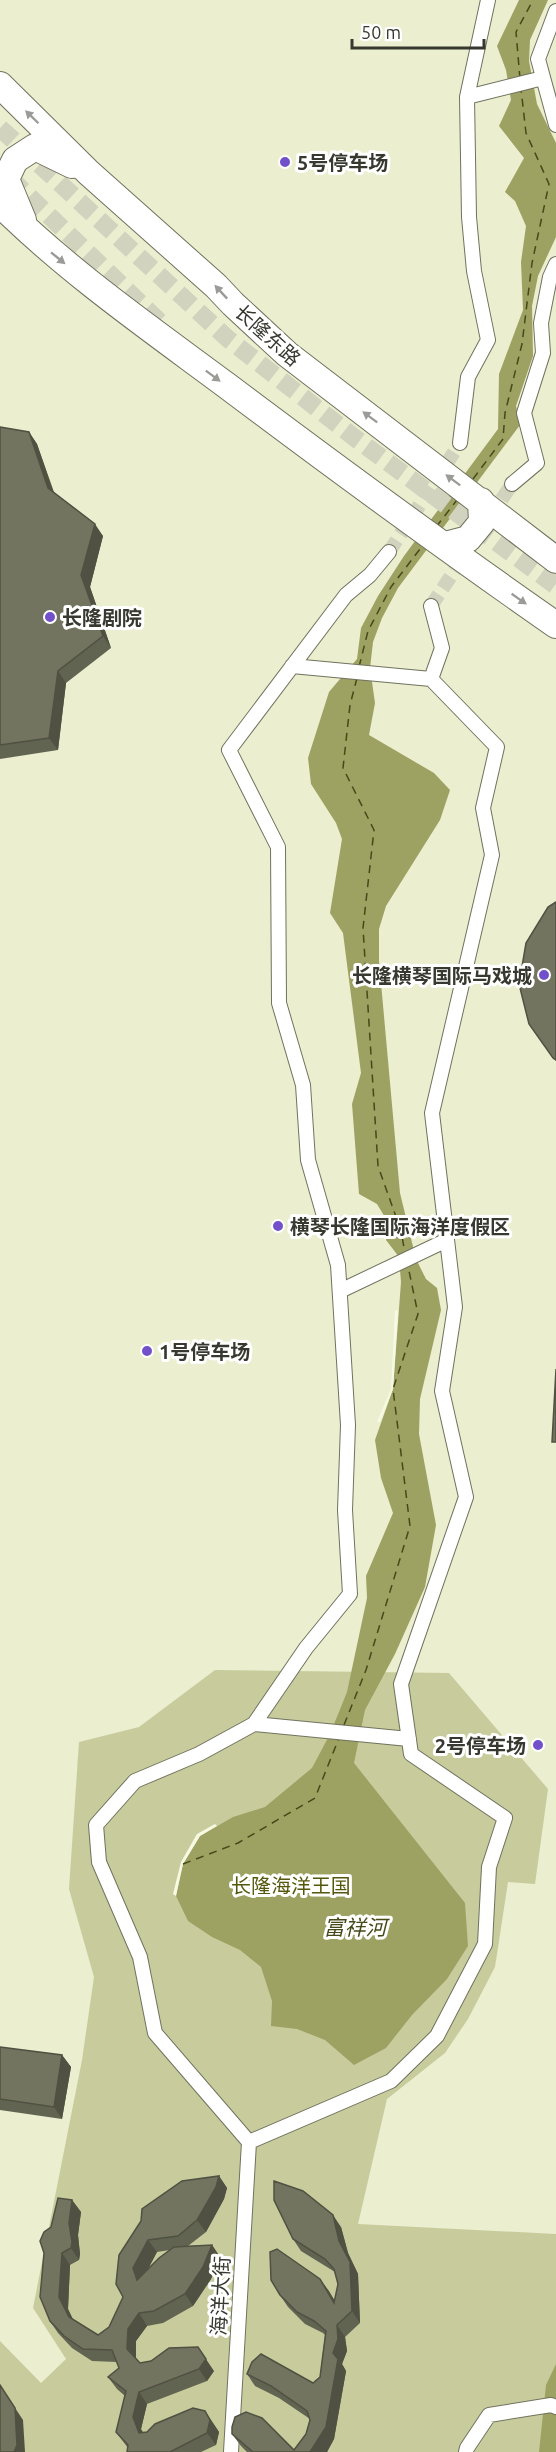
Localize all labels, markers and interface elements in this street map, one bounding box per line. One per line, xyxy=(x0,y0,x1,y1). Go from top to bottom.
scale bar xyxy=(352,12,484,50)
text: 50 m xyxy=(361,22,401,42)
one-way arrow xyxy=(26,110,40,124)
place label: 5号停车场 xyxy=(297,151,388,174)
marker: 5号停车场 xyxy=(278,155,292,169)
one-way arrow xyxy=(51,251,66,263)
one-way arrow xyxy=(214,284,228,299)
street label: 长隆东路 xyxy=(231,300,305,370)
one-way arrow xyxy=(205,370,221,382)
one-way arrow xyxy=(362,411,378,424)
one-way arrow xyxy=(446,474,461,486)
one-way arrow xyxy=(510,593,526,605)
place label: 长隆剧院 xyxy=(62,606,142,629)
marker: 长隆剧院 xyxy=(43,610,57,624)
place label: 长隆横琴国际马戏城 xyxy=(352,964,532,987)
marker: 长隆横琴国际马戏城 xyxy=(537,968,551,982)
place label: 横琴长隆国际海洋度假区 xyxy=(290,1215,510,1238)
marker: 横琴长隆国际海洋度假区 xyxy=(271,1219,285,1233)
place label: 1号停车场 xyxy=(159,1340,250,1363)
marker: 1号停车场 xyxy=(140,1344,154,1358)
place label: 2号停车场 xyxy=(435,1734,526,1757)
marker: 2号停车场 xyxy=(531,1738,545,1752)
park label: 长隆海洋王国 xyxy=(231,1874,351,1897)
water label: 富祥河 xyxy=(324,1915,390,1939)
street label: 海洋大街 xyxy=(206,2255,234,2337)

